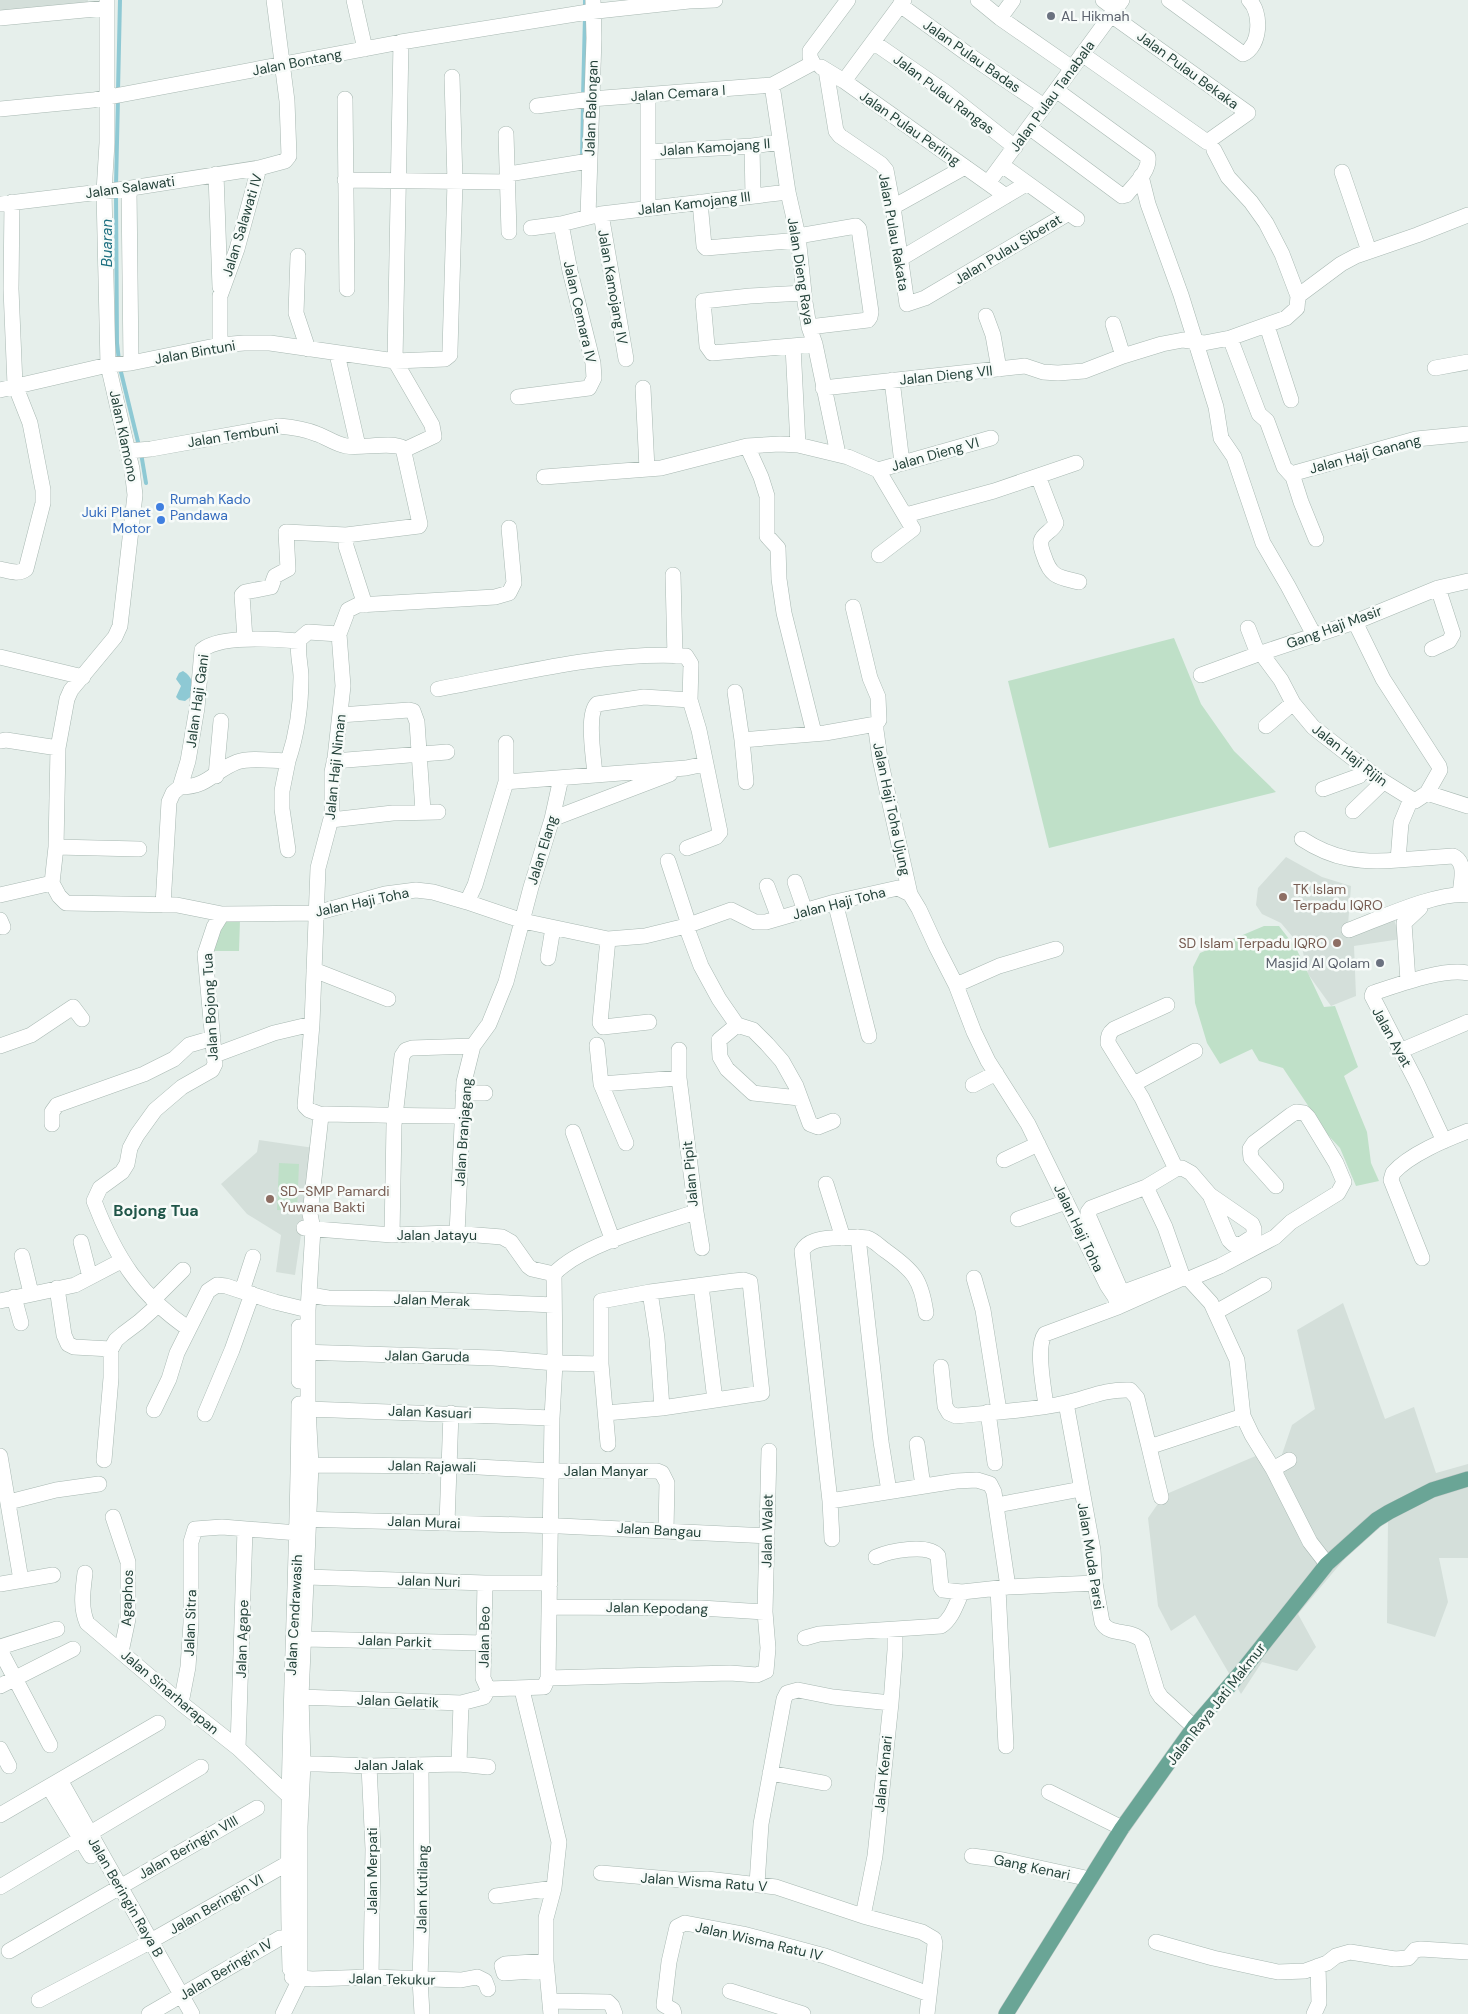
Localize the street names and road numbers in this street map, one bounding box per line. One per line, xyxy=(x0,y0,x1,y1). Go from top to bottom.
street label: Jalan Pulau Badas xyxy=(920,16,1024,96)
street label: Jalan Pulau Bekaka xyxy=(1134,27,1242,113)
street label: Jalan Pulau Tanabala xyxy=(1006,37,1098,155)
street label: Jalan Bontang xyxy=(251,44,343,80)
street label: Jalan Pulau Rangas xyxy=(890,50,998,138)
street label: Jalan Balongan xyxy=(580,60,602,156)
street label: Jalan Cemara I xyxy=(630,81,726,105)
street label: Jalan Pulau Perling xyxy=(856,87,964,170)
street label: Jalan Kamojang II xyxy=(659,134,771,160)
street label: Jalan Salawati IV xyxy=(218,171,266,279)
street label: Jalan Salawati xyxy=(84,172,176,202)
street label: Jalan Pulau Rakata xyxy=(875,172,913,292)
street label: Jalan Kamojang III xyxy=(636,187,752,219)
street label: Jalan Pulau Siberat xyxy=(951,210,1065,288)
street label: Jalan Dieng Raya xyxy=(784,216,818,326)
street label: Jalan Kamojang IV xyxy=(594,228,632,347)
street label: Jalan Cemara IV xyxy=(559,259,601,365)
street label: Jalan Bintuni xyxy=(153,336,237,368)
street label: Jalan Dieng VII xyxy=(899,361,993,389)
street label: Jalan Klamono xyxy=(106,389,142,483)
street label: Jalan Tembuni xyxy=(186,419,280,451)
street label: Jalan Haji Ganang xyxy=(1307,430,1423,478)
street label: Jalan Dieng VI xyxy=(889,433,981,475)
street label: Gang Haji Masir xyxy=(1284,601,1384,653)
street label: Jalan Haji Gani xyxy=(182,653,212,749)
street label: Jalan Haji Niman xyxy=(321,713,349,821)
street label: Jalan Haji Rijin xyxy=(1309,720,1391,790)
street label: Jalan Haji Toha Ujung xyxy=(869,741,915,877)
street label: Jalan Elang xyxy=(523,813,561,887)
street label: Jalan Haji Toha xyxy=(314,883,410,921)
street label: Jalan Haji Toha xyxy=(791,883,887,923)
street label: Jalan Bojong Tua xyxy=(198,953,222,1061)
street label: Jalan Ayat xyxy=(1368,1004,1416,1070)
street label: Jalan Branjagang xyxy=(450,1077,476,1187)
street label: Jalan Pipit xyxy=(678,1140,702,1208)
street label: Jalan Haji Toha xyxy=(1050,1181,1108,1275)
street label: Jalan Jatayu xyxy=(397,1226,477,1244)
street label: Jalan Merak xyxy=(393,1290,471,1310)
street label: Jalan Garuda xyxy=(384,1346,470,1366)
street label: Jalan Kasuari xyxy=(388,1402,472,1422)
street label: Jalan Rajawali xyxy=(388,1456,476,1476)
street label: Jalan Manyar xyxy=(564,1462,648,1480)
street label: Jalan Walet xyxy=(757,1494,777,1568)
street label: Jalan Muda Parsi xyxy=(1074,1501,1108,1611)
street label: Jalan Murai xyxy=(387,1512,461,1532)
street label: Jalan Bangau xyxy=(616,1519,702,1541)
street label: Jalan Cendrawasih xyxy=(282,1554,306,1676)
street label: Agaphos xyxy=(117,1569,137,1627)
street label: Jalan Nuri xyxy=(397,1571,461,1591)
street label: Jalan Sitra xyxy=(180,1589,200,1657)
street label: Jalan Kepodang xyxy=(606,1598,708,1618)
street label: Jalan Agape xyxy=(232,1599,252,1679)
street label: Jalan Beo xyxy=(474,1606,494,1668)
street label: Jalan Parkit xyxy=(358,1631,432,1651)
street label: Jalan Raya Jati Makmur xyxy=(1163,1639,1269,1769)
street label: Jalan Sinarharapan xyxy=(117,1646,223,1738)
street label: Jalan Gelatik xyxy=(357,1691,439,1711)
street label: Jalan Kenari xyxy=(870,1735,896,1813)
street label: Jalan Jalak xyxy=(354,1756,424,1774)
street label: Jalan Beringin VIII xyxy=(135,1811,241,1883)
street label: Jalan Merpati xyxy=(363,1827,381,1915)
street label: Jalan Beringin Raya B xyxy=(84,1834,168,1960)
street label: Jalan Kutilang xyxy=(412,1844,432,1933)
street label: Gang Kenari xyxy=(992,1850,1072,1884)
street label: Jalan Wisma Ratu V xyxy=(640,1869,769,1895)
street label: Jalan Beringin VI xyxy=(166,1870,266,1938)
street label: Jalan Wisma Ratu IV xyxy=(693,1918,825,1965)
street label: Jalan Beringin IV xyxy=(176,1934,276,2004)
street label: Jalan Tekukur xyxy=(348,1969,436,1989)

